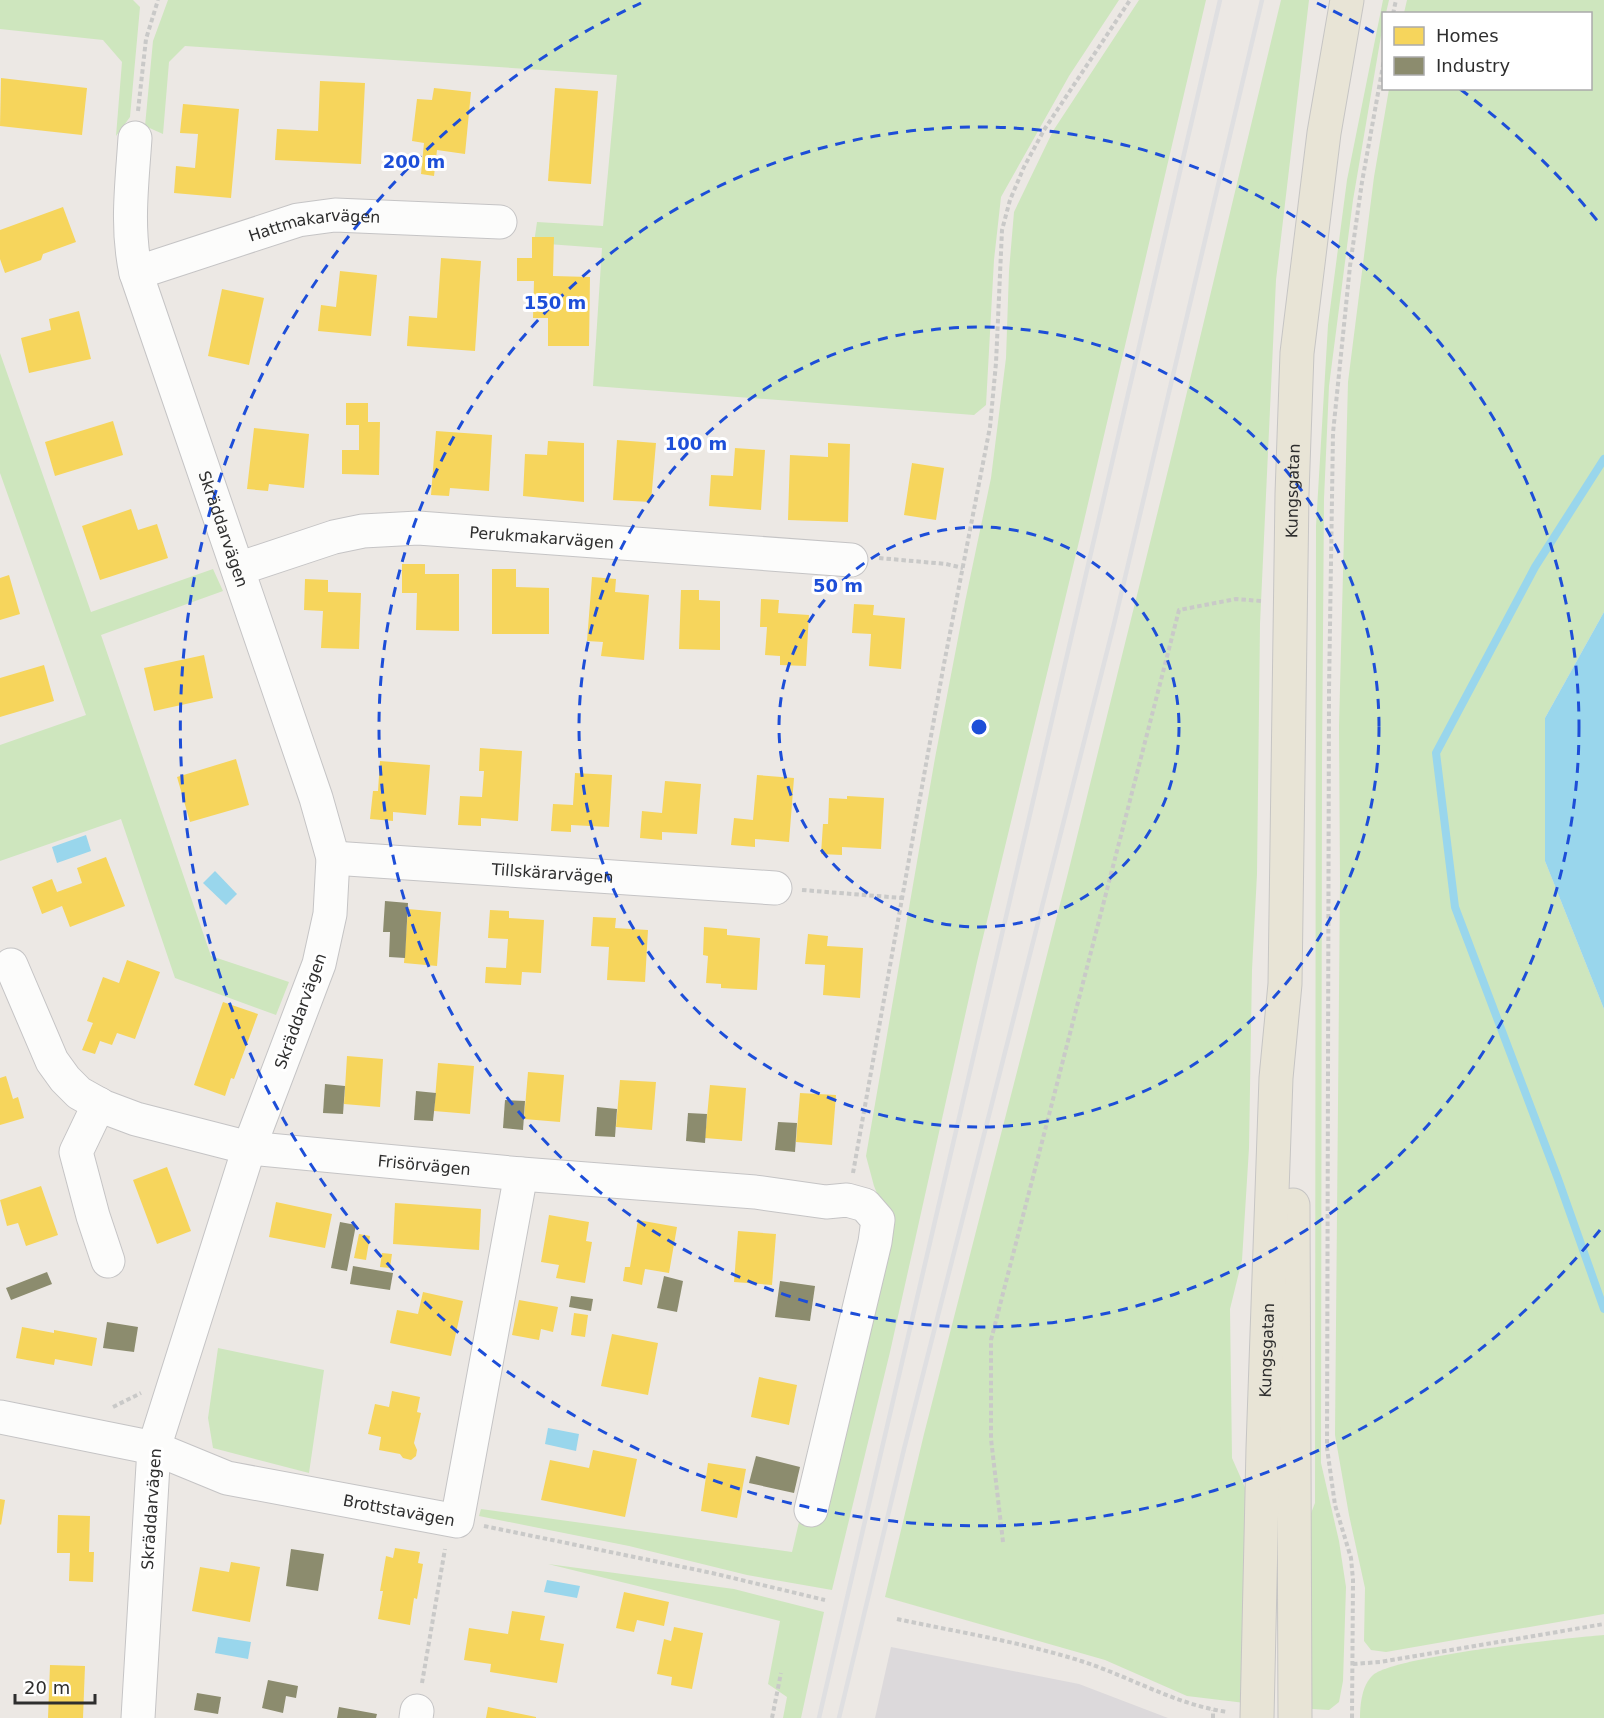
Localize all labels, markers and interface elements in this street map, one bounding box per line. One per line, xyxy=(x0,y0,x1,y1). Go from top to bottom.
legend xyxy=(1382,12,1592,90)
text: Homes xyxy=(1436,25,1499,46)
text: Industry xyxy=(1436,55,1510,76)
text: 200 m xyxy=(383,151,445,172)
street label: Hattmakarvägen xyxy=(246,206,381,246)
text: 150 m xyxy=(524,292,586,313)
text: 100 m xyxy=(665,433,727,454)
street label: Kungsgatan xyxy=(1282,443,1304,538)
street label: Skräddarvägen xyxy=(194,468,252,590)
street label: Perukmakarvägen xyxy=(469,523,615,552)
text: 50 m xyxy=(813,575,863,596)
centre of rings xyxy=(969,717,989,737)
street label: Tillskärarvägen xyxy=(490,860,614,887)
street label: Skräddarvägen xyxy=(271,951,330,1072)
street label: Frisörvägen xyxy=(377,1151,472,1179)
street label: Kungsgatan xyxy=(1256,1302,1278,1398)
street label: Skräddarvägen xyxy=(138,1448,165,1571)
street label: Brottstavägen xyxy=(341,1491,456,1530)
scale bar xyxy=(15,1667,94,1705)
text: 20 m xyxy=(24,1677,70,1698)

